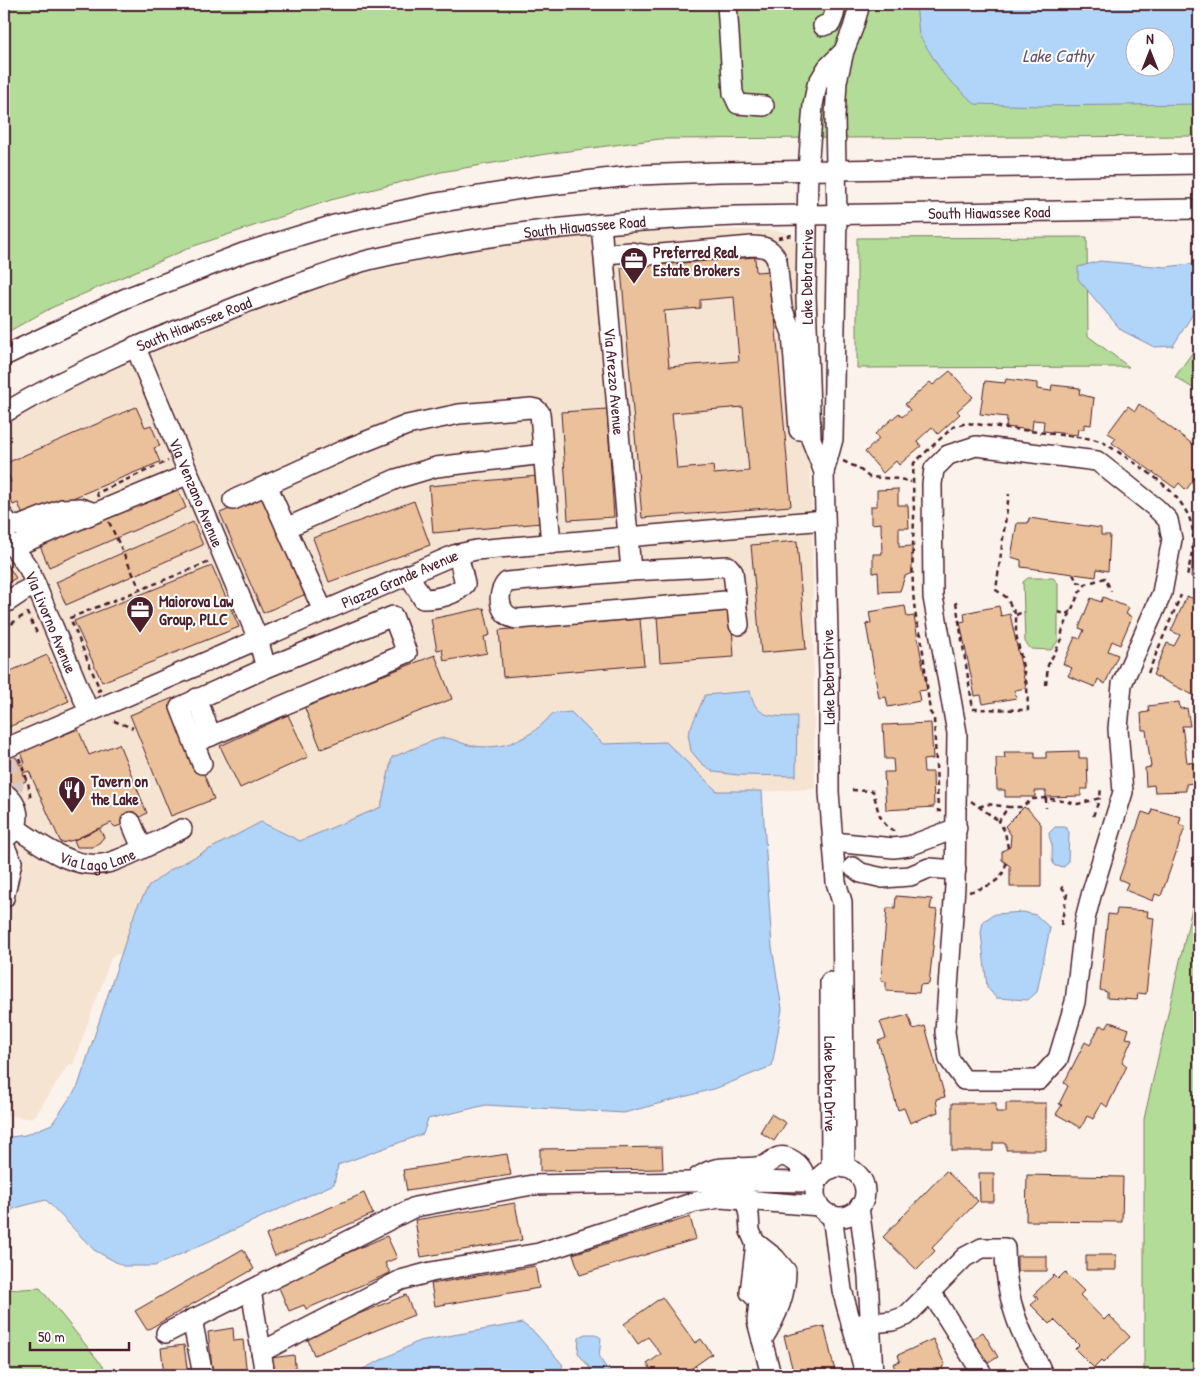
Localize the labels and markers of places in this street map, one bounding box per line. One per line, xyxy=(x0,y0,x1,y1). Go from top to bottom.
place label: Preferred Real Estate Brokers xyxy=(653,241,740,281)
office icon: Preferred Real Estate Brokers xyxy=(619,246,649,285)
place label: Maiorova Law Group, PLLC xyxy=(159,590,234,631)
office icon: Maiorova Law Group, PLLC xyxy=(125,595,155,634)
place label: Tavern on the Lake xyxy=(90,770,148,810)
restaurant icon: Tavern on the Lake xyxy=(57,775,87,814)

